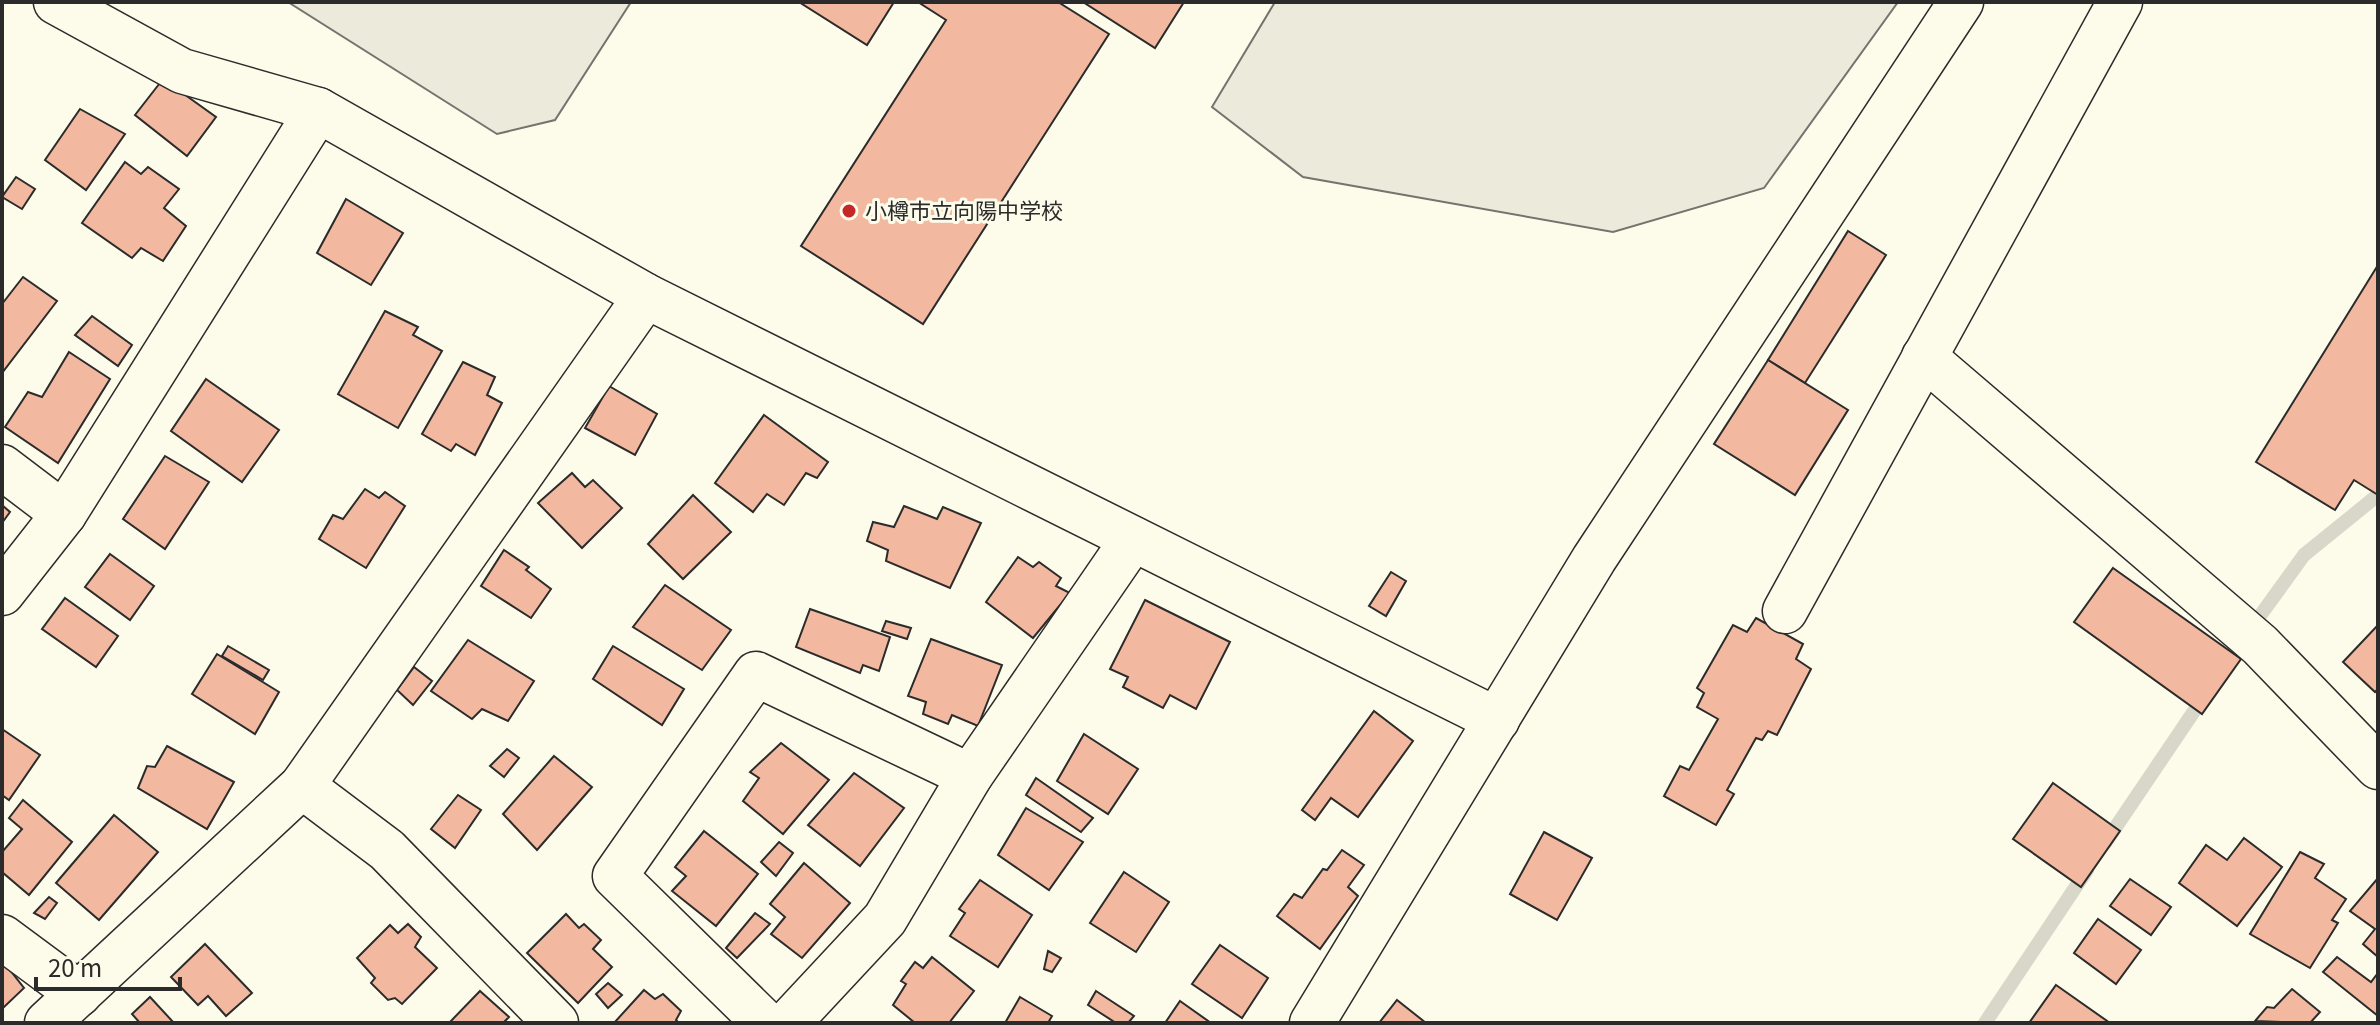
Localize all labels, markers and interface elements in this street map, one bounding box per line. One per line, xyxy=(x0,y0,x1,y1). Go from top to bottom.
place label: 小樽市立向陽中学校 xyxy=(865,193,1063,225)
marker: 小樽市立向陽中学校 xyxy=(840,202,858,220)
scale bar xyxy=(36,941,180,991)
text: 20 m xyxy=(48,949,102,984)

